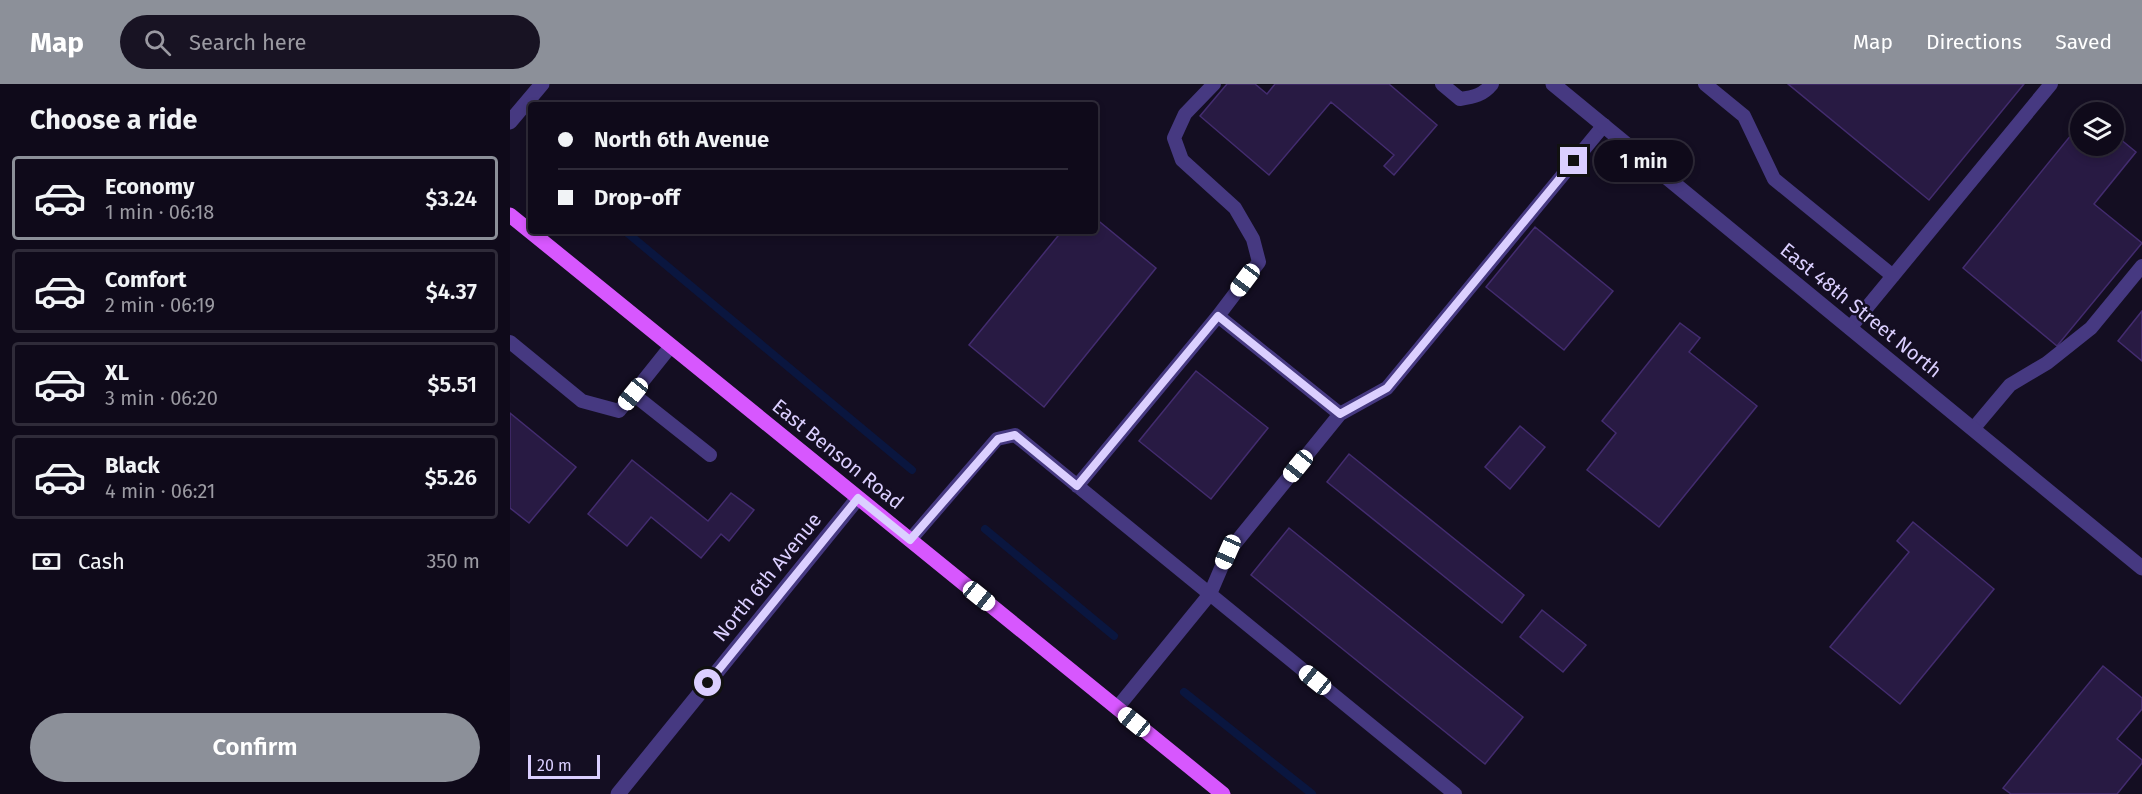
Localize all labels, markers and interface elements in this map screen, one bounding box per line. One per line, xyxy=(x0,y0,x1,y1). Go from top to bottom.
search box xyxy=(120,15,540,69)
text: Map xyxy=(30,26,84,59)
icon: search xyxy=(141,26,174,59)
text: Search here xyxy=(189,29,307,56)
text: Map xyxy=(1853,29,1893,55)
text: Directions xyxy=(1926,29,2022,55)
text: Saved xyxy=(2055,29,2112,55)
map controls xyxy=(2070,102,2124,156)
button: layers xyxy=(2070,102,2124,156)
text: Choose a ride xyxy=(30,104,197,136)
text: North 6th Avenue xyxy=(594,126,769,153)
callout: 1 min xyxy=(1595,140,1694,182)
route end xyxy=(1560,147,1587,174)
text: 1 min xyxy=(1619,149,1668,173)
icon: car xyxy=(33,171,87,225)
text: Economy xyxy=(105,173,194,200)
text: Drop-off xyxy=(594,184,680,211)
text: $3.24 xyxy=(425,185,477,212)
text: 1 min · 06:18 xyxy=(105,200,214,224)
street label: East 48th Street North xyxy=(1776,238,1946,382)
car xyxy=(1227,260,1263,300)
icon: car xyxy=(33,264,87,318)
text: Comfort xyxy=(105,266,186,293)
text: $4.37 xyxy=(426,278,477,305)
text: 2 min · 06:19 xyxy=(105,293,215,317)
icon: car xyxy=(33,357,87,411)
text: XL xyxy=(105,359,129,386)
text: $5.51 xyxy=(427,371,477,398)
car xyxy=(615,374,651,414)
text: 3 min · 06:20 xyxy=(105,386,218,410)
street label: East Benson Road xyxy=(768,394,908,514)
car xyxy=(1280,446,1316,486)
icon: car xyxy=(33,450,87,504)
text: Black xyxy=(105,452,160,479)
text: $5.26 xyxy=(425,464,477,491)
text: 4 min · 06:21 xyxy=(105,479,216,503)
street label: North 6th Avenue xyxy=(708,508,826,646)
car xyxy=(1212,532,1244,572)
icon: cash xyxy=(30,545,63,578)
text: Cash xyxy=(78,548,125,575)
text: 350 m xyxy=(426,549,480,573)
car xyxy=(959,578,999,614)
car xyxy=(1295,662,1335,698)
route start xyxy=(694,669,721,696)
car xyxy=(1114,704,1154,740)
button: Confirm xyxy=(30,713,480,782)
scale bar xyxy=(528,752,600,780)
text: 20 m xyxy=(537,756,572,775)

